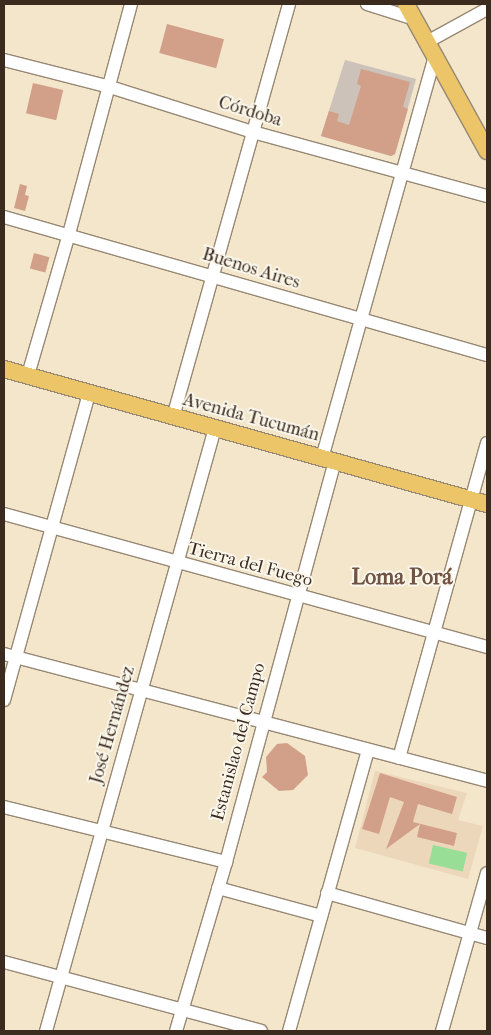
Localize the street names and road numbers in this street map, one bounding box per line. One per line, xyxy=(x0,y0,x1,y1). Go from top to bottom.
street label: Córdoba xyxy=(216,92,284,132)
street label: Buenos Aires xyxy=(200,244,302,294)
street label: Avenida Tucumán xyxy=(181,389,321,447)
street label: Tierra del Fuego xyxy=(185,538,315,592)
street label: Estanislao del Campo xyxy=(208,661,270,823)
street label: José Hernández xyxy=(86,664,140,786)

